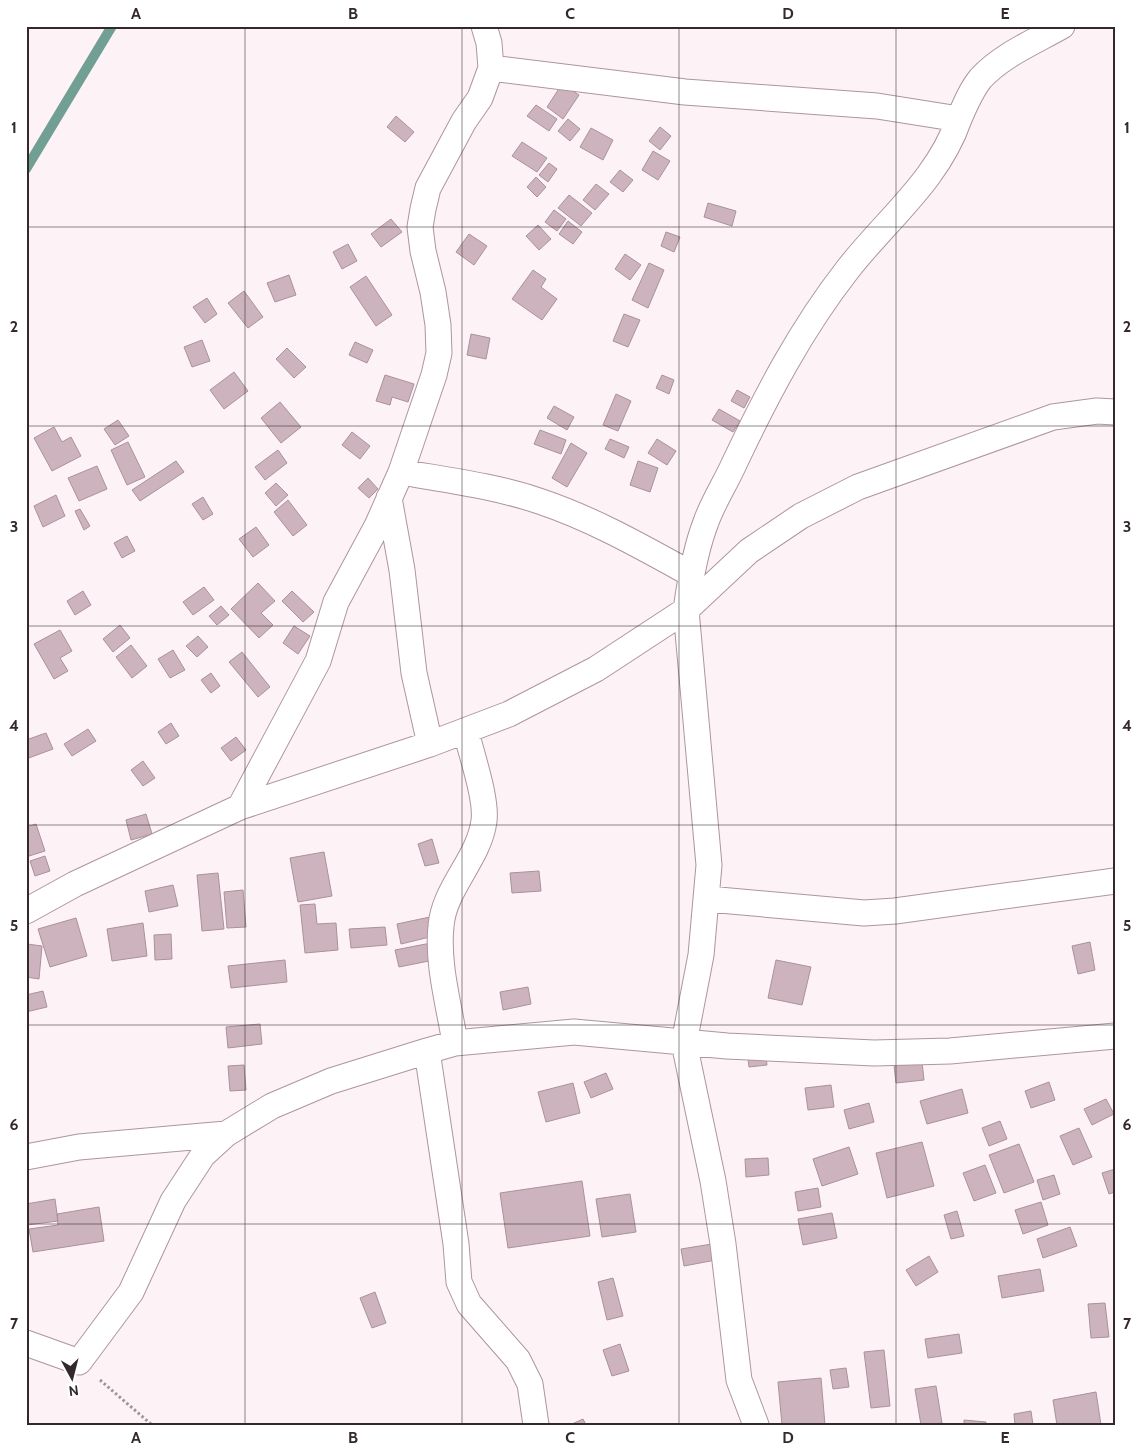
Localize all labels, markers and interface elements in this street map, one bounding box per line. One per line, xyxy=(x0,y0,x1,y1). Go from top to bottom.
text: A xyxy=(131,4,141,23)
text: B xyxy=(348,4,358,23)
text: C xyxy=(565,4,575,23)
text: D xyxy=(782,4,794,23)
text: E xyxy=(1000,4,1010,23)
text: 1 xyxy=(11,118,17,137)
text: 1 xyxy=(1124,118,1130,137)
text: 2 xyxy=(10,317,18,336)
text: 2 xyxy=(1123,317,1131,336)
text: 3 xyxy=(10,517,18,536)
text: 3 xyxy=(1123,517,1131,536)
text: 4 xyxy=(9,716,19,735)
text: 4 xyxy=(1122,716,1132,735)
text: 5 xyxy=(10,916,18,935)
text: 5 xyxy=(1123,916,1131,935)
text: 6 xyxy=(10,1115,19,1134)
text: 6 xyxy=(1123,1115,1132,1134)
text: 7 xyxy=(10,1314,19,1333)
text: 7 xyxy=(1123,1314,1132,1333)
north arrow xyxy=(48,1354,98,1404)
text: N xyxy=(68,1381,80,1400)
text: A xyxy=(131,1428,141,1447)
text: B xyxy=(348,1428,358,1447)
text: C xyxy=(565,1428,575,1447)
text: D xyxy=(782,1428,794,1447)
text: E xyxy=(1000,1428,1010,1447)

